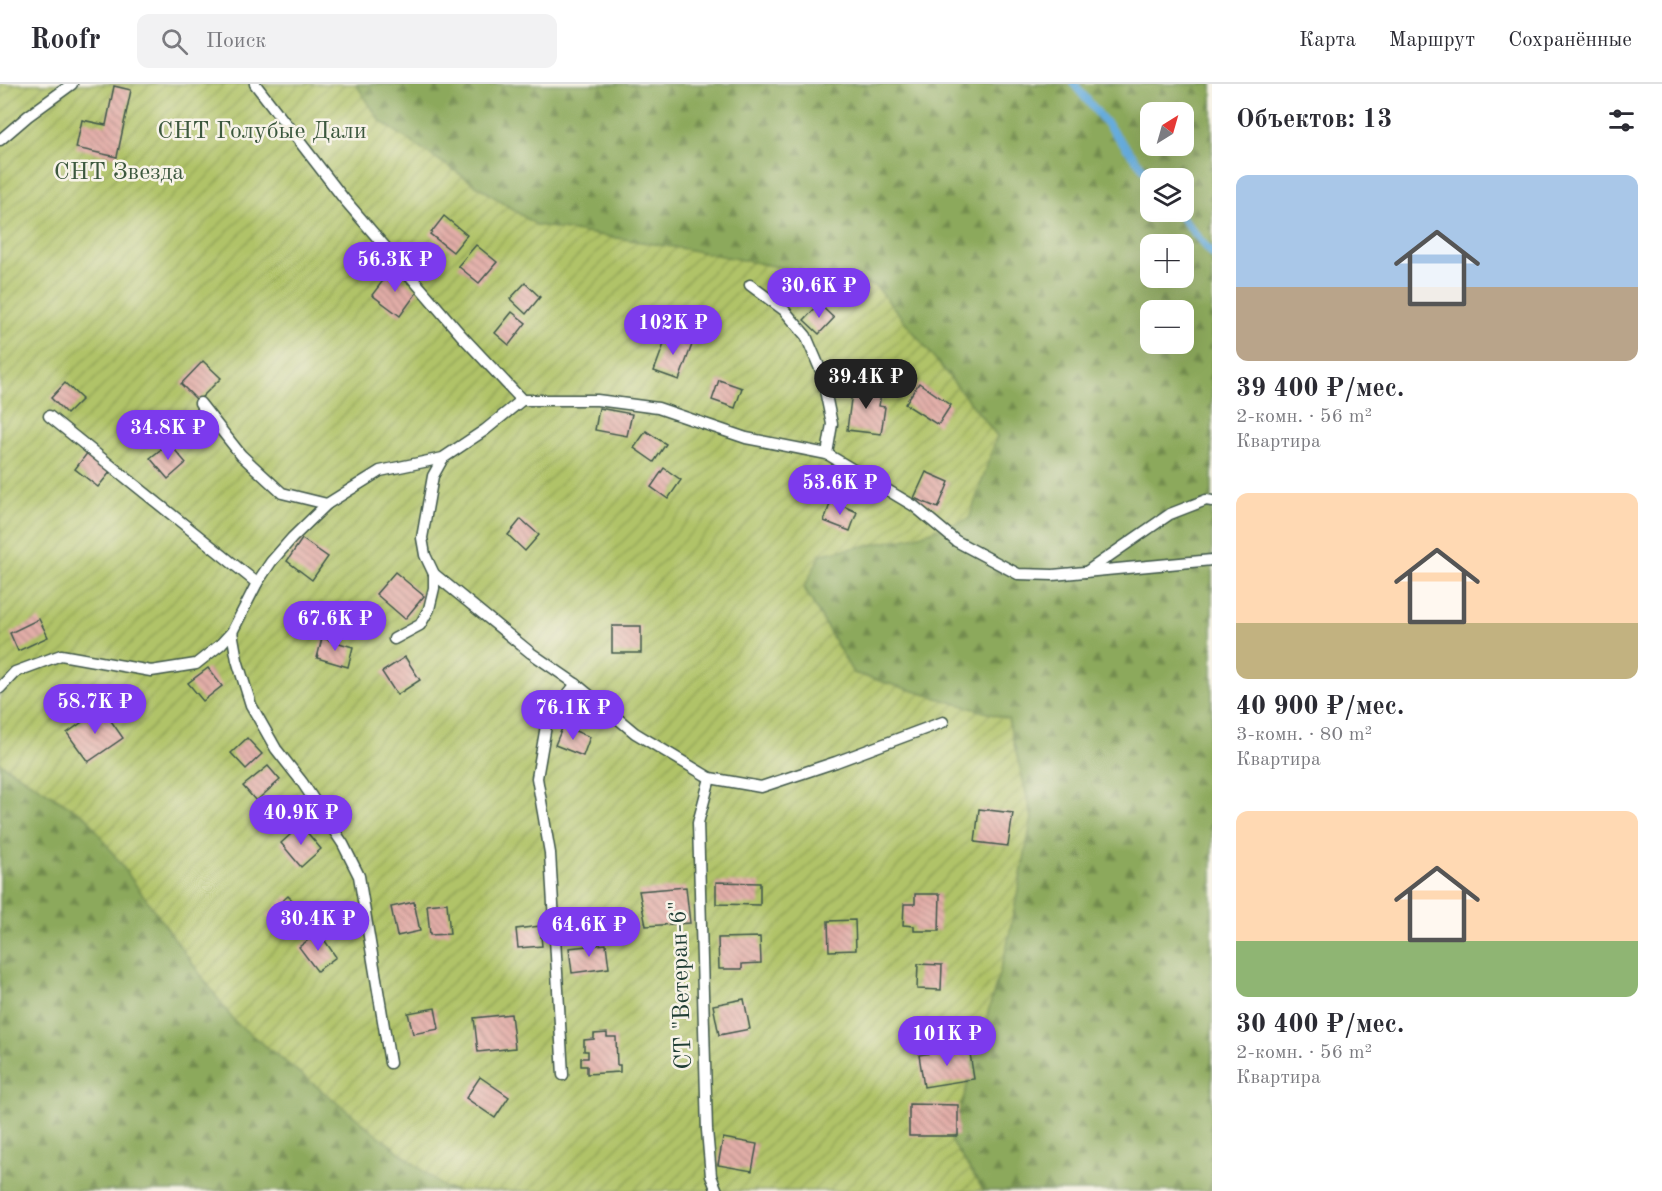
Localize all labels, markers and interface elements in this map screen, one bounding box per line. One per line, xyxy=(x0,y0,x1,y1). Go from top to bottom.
search box xyxy=(137,14,557,68)
icon: search xyxy=(158,25,191,58)
text: Roofr xyxy=(30,27,101,55)
text: Поиск xyxy=(206,30,266,52)
text: Карта xyxy=(1299,30,1356,51)
text: Маршрут xyxy=(1389,30,1475,51)
text: Сохранённые xyxy=(1508,30,1632,51)
north arrow xyxy=(1140,102,1194,156)
map controls xyxy=(1140,102,1194,354)
icon: filters xyxy=(1605,104,1638,137)
text: Объектов: 13 xyxy=(1236,107,1392,133)
park label: СНТ Голубые Дали xyxy=(157,120,367,144)
park label: СНТ Звезда xyxy=(54,161,184,185)
button: layers xyxy=(1140,168,1194,222)
icon: home xyxy=(1383,214,1491,322)
button: + xyxy=(1140,234,1194,288)
pin: 56.3K ₽ xyxy=(340,242,450,293)
text: 56.3K ₽ xyxy=(357,251,433,271)
pin: 30.6K ₽ xyxy=(764,268,874,319)
text: 30.6K ₽ xyxy=(781,277,857,297)
button: − xyxy=(1140,300,1194,354)
pin: 102K ₽ xyxy=(624,305,722,356)
text: 102K ₽ xyxy=(638,314,708,334)
pin: 39.4K ₽ xyxy=(811,359,921,410)
text: 39.4K ₽ xyxy=(828,368,904,388)
text: 39 400 ₽/мес. xyxy=(1236,376,1404,402)
text: 2-комн. · 56 m² xyxy=(1236,407,1372,427)
pin: 34.8K ₽ xyxy=(113,410,223,461)
text: 34.8K ₽ xyxy=(130,419,206,439)
text: Квартира xyxy=(1236,432,1321,452)
pin: 53.6K ₽ xyxy=(785,465,895,516)
text: 53.6K ₽ xyxy=(802,474,878,494)
icon: home xyxy=(1383,532,1491,640)
pin: 67.6K ₽ xyxy=(280,601,390,652)
text: 67.6K ₽ xyxy=(297,610,373,630)
pin: 58.7K ₽ xyxy=(40,684,150,735)
pin: 76.1K ₽ xyxy=(518,690,628,741)
text: 58.7K ₽ xyxy=(57,693,133,713)
text: 40 900 ₽/мес. xyxy=(1236,694,1404,720)
text: 76.1K ₽ xyxy=(535,699,611,719)
text: 3-комн. · 80 m² xyxy=(1236,725,1372,745)
text: Квартира xyxy=(1236,750,1321,770)
pin: 40.9K ₽ xyxy=(246,795,356,846)
text: 40.9K ₽ xyxy=(263,804,339,824)
icon: home xyxy=(1383,850,1491,958)
street label: СТ "Ветеран-6" xyxy=(667,900,697,1070)
pin: 30.4K ₽ xyxy=(263,901,373,952)
pin: 64.6K ₽ xyxy=(534,907,644,958)
text: 30.4K ₽ xyxy=(280,910,356,930)
text: 64.6K ₽ xyxy=(551,916,627,936)
text: 30 400 ₽/мес. xyxy=(1236,1012,1404,1038)
pin: 101K ₽ xyxy=(898,1016,996,1067)
text: 101K ₽ xyxy=(912,1025,982,1045)
text: 2-комн. · 56 m² xyxy=(1236,1043,1372,1063)
text: Квартира xyxy=(1236,1068,1321,1088)

